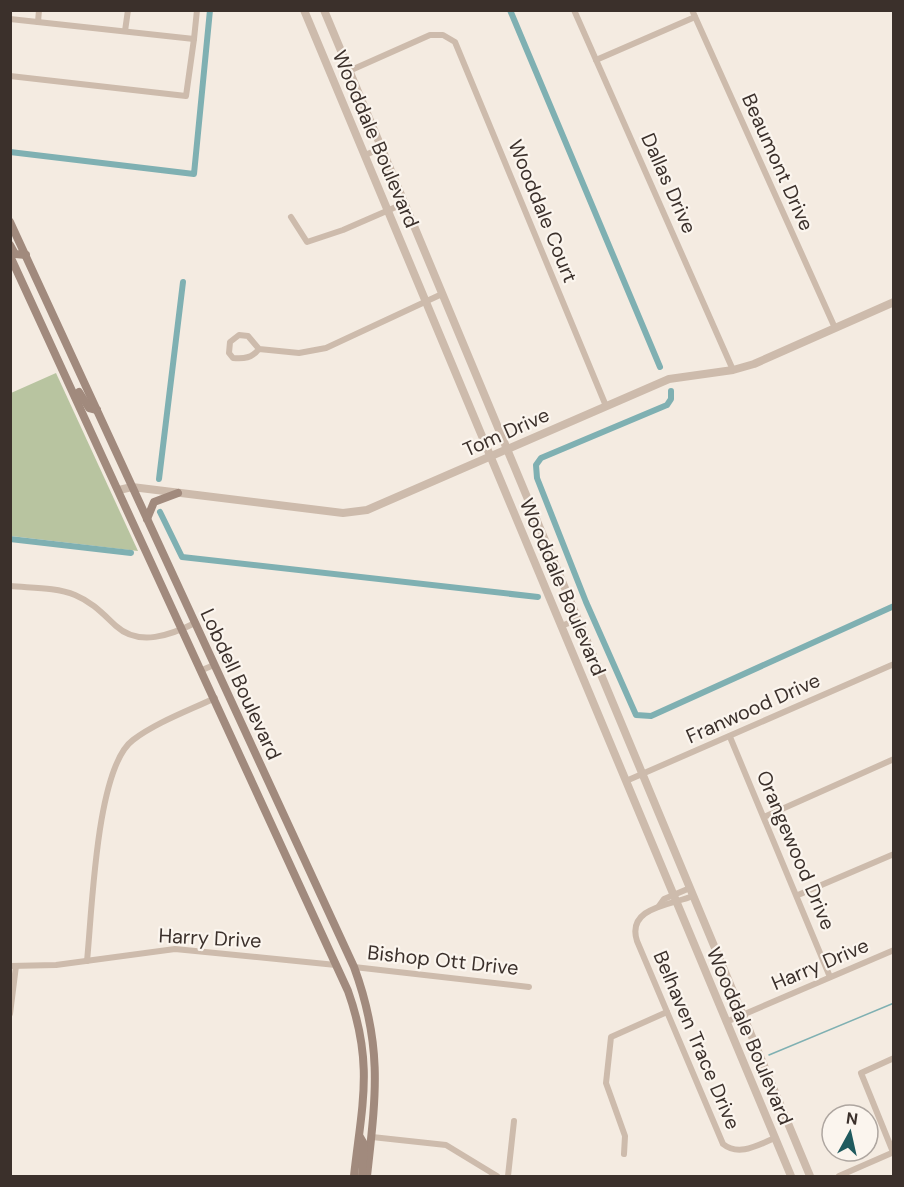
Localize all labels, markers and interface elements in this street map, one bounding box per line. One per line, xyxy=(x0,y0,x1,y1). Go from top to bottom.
street label: Wooddale Boulevard xyxy=(327,46,425,232)
street label: Beaumont Drive xyxy=(736,89,820,235)
street label: Dallas Drive xyxy=(635,129,703,237)
street label: Wooddale Court xyxy=(502,136,584,287)
street label: Tom Drive xyxy=(459,401,553,463)
street label: Wooddale Boulevard xyxy=(514,494,612,680)
street label: Lobdell Boulevard xyxy=(195,604,287,764)
street label: Franwood Drive xyxy=(682,667,824,749)
street label: Orangewood Drive xyxy=(751,766,841,934)
street label: Harry Drive xyxy=(158,922,262,954)
street label: Harry Drive xyxy=(767,932,873,996)
street label: Bishop Ott Drive xyxy=(366,939,520,981)
street label: Wooddale Boulevard xyxy=(701,943,799,1129)
street label: Belhaven Trace Drive xyxy=(648,947,746,1133)
north arrow xyxy=(820,1103,880,1163)
text: N xyxy=(845,1107,859,1130)

